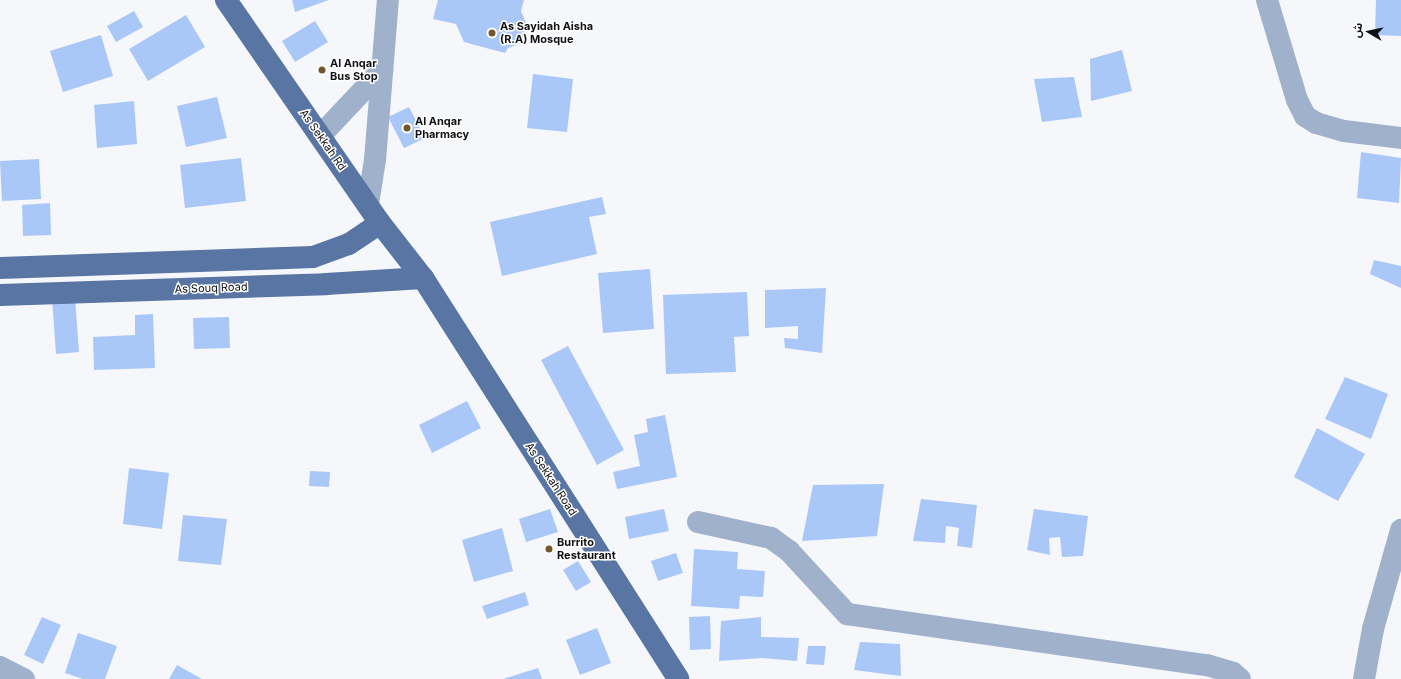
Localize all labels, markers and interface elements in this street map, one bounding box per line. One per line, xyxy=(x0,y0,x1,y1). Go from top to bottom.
north arrow xyxy=(1349,12,1389,52)
place label: As Sayidah Aisha (R.A) Mosque xyxy=(500,20,593,46)
text: ش xyxy=(1349,22,1365,39)
marker: As Sayidah Aisha (R.A) Mosque xyxy=(487,28,497,38)
place label: Al Anqar Bus Stop xyxy=(330,57,378,83)
marker: Al Anqar Bus Stop xyxy=(317,65,327,75)
street label: As Sekkah Rd xyxy=(297,107,349,173)
place label: Al Anqar Pharmacy xyxy=(415,115,469,141)
marker: Al Anqar Pharmacy xyxy=(402,123,412,133)
street label: As Souq Road xyxy=(174,280,248,296)
street label: As Sekkah Road xyxy=(522,440,580,518)
place label: Burrito Restaurant xyxy=(557,536,616,562)
marker: Burrito Restaurant xyxy=(544,544,554,554)

